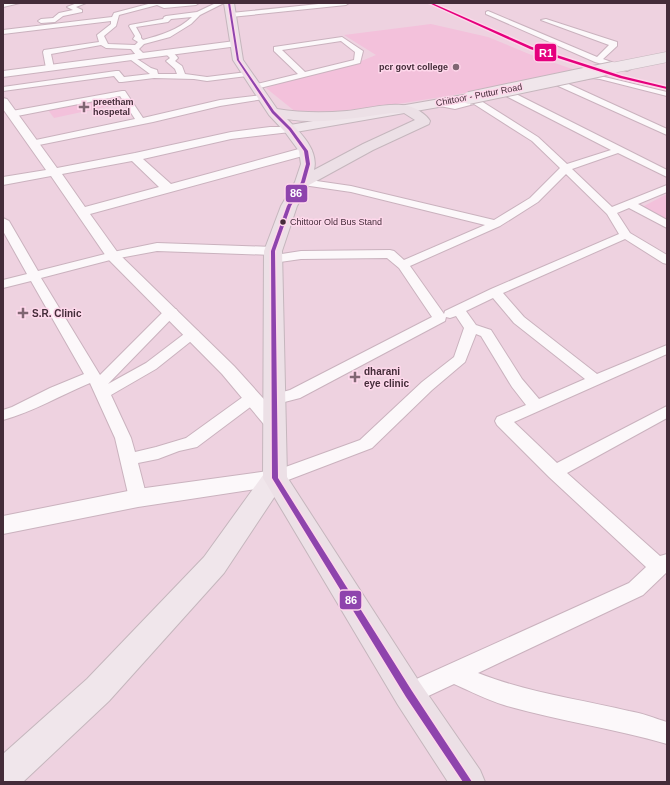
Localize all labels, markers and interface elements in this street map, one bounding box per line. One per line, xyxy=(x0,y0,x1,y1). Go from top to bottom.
line badge: R1 xyxy=(534,43,557,62)
text: R1 xyxy=(539,47,553,59)
place label: pcr govt college xyxy=(379,62,448,72)
marker: pcr govt college xyxy=(451,62,461,72)
street label: Chittoor - Puttur Road xyxy=(435,82,523,108)
place label: preetham hospetal xyxy=(93,97,134,117)
marker: preetham hospetal xyxy=(78,101,90,113)
line badge: 86 xyxy=(285,184,308,203)
text: 86 xyxy=(290,187,302,199)
marker: Chittoor Old Bus Stand xyxy=(278,217,288,227)
place label: Chittoor Old Bus Stand xyxy=(290,217,382,227)
marker: S.R. Clinic xyxy=(17,307,29,319)
place label: S.R. Clinic xyxy=(32,308,82,319)
place label: dharani eye clinic xyxy=(364,366,409,389)
marker: dharani eye clinic xyxy=(349,371,361,383)
line badge: 86 xyxy=(339,590,362,610)
text: 86 xyxy=(345,594,357,606)

